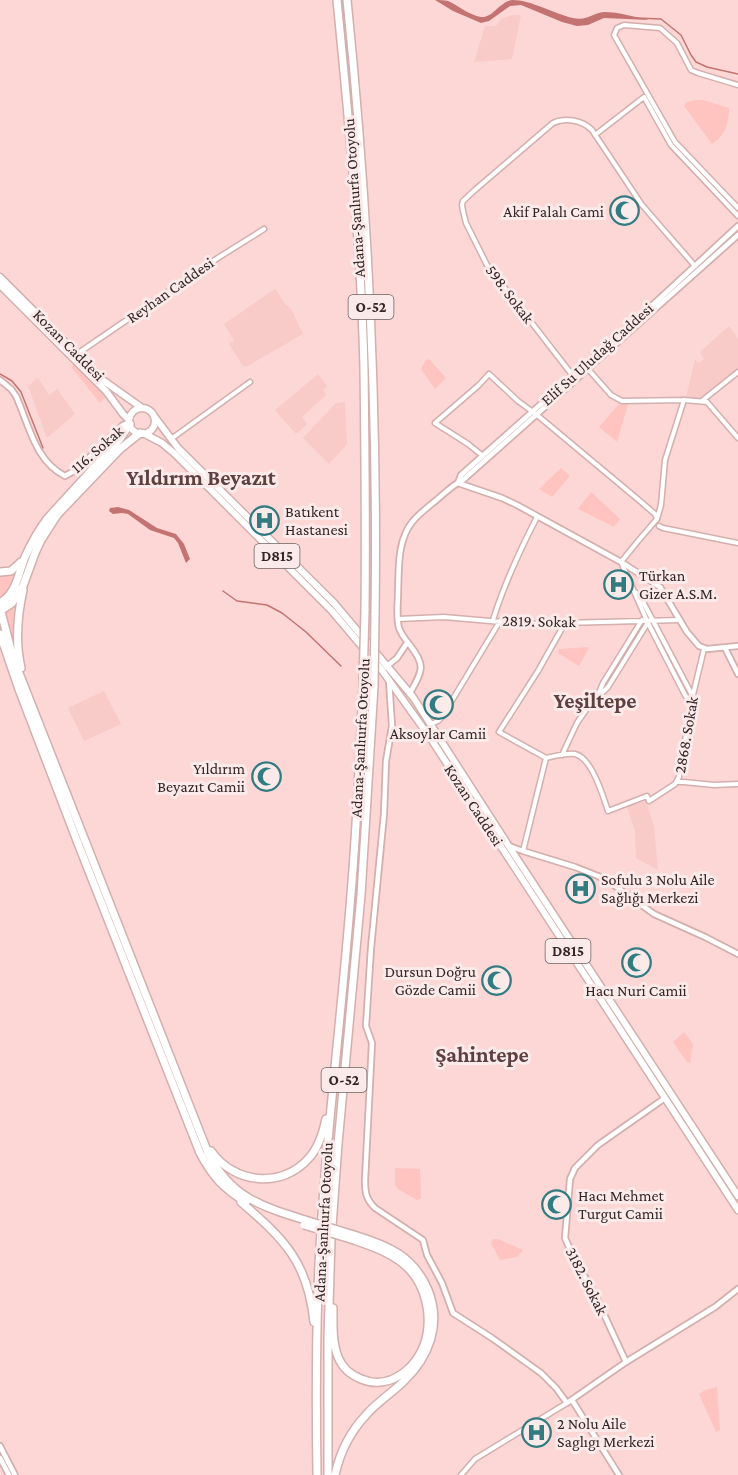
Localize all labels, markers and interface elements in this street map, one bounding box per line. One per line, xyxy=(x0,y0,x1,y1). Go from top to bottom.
street label: Adana-Şanlıurfa Otoyolu xyxy=(340,117,369,278)
mosque icon: Akif Palalı Cami xyxy=(609,195,641,227)
place label: Akif Palalı Cami xyxy=(503,203,604,220)
street label: Reyhan Caddesi xyxy=(123,254,217,327)
street label: 598. Sokak xyxy=(483,262,538,327)
road number: O-52 xyxy=(348,295,394,319)
street label: Elif Su Uludağ Caddesi xyxy=(538,299,657,409)
street label: Kozan Caddesi xyxy=(30,306,108,384)
street label: 116. Sokak xyxy=(68,422,127,476)
district label: Yıldırım Beyazıt xyxy=(126,465,277,490)
place label: Batıkent Hastanesi xyxy=(285,503,348,538)
hospital icon: Batıkent Hastanesi xyxy=(248,504,280,536)
road number: D815 xyxy=(254,544,300,568)
place label: Türkan Gizer A.S.M. xyxy=(639,567,717,602)
hospital icon: Türkan Gizer A.S.M. xyxy=(602,568,634,600)
street label: 2819. Sokak xyxy=(502,612,576,630)
street label: Adana-Şanlıurfa Otoyolu xyxy=(347,657,374,818)
district label: Yeşiltepe xyxy=(553,688,637,713)
mosque icon: Aksoylar Camii xyxy=(422,689,454,721)
street label: 2868. Sokak xyxy=(671,695,701,775)
place label: Aksoylar Camii xyxy=(390,725,486,743)
place label: Yıldırım Beyazıt Camii xyxy=(157,760,245,796)
mosque icon: Yıldırım Beyazıt Camii xyxy=(250,761,282,793)
street label: Kozan Caddesi xyxy=(441,761,507,849)
place label: Sofulu 3 Nolu Aile Sağlığı Merkezi xyxy=(601,871,714,907)
hospital icon: Sofulu 3 Nolu Aile Sağlığı Merkezi xyxy=(564,872,596,904)
road number: D815 xyxy=(546,939,590,963)
mosque icon: Hacı Nuri Camii xyxy=(620,946,652,978)
place label: Dursun Doğru Gözde Camii xyxy=(384,963,477,998)
mosque icon: Dursun Doğru Gözde Camii xyxy=(481,964,513,996)
place label: Hacı Nuri Camii xyxy=(585,982,687,999)
district label: Şahintepe xyxy=(435,1042,529,1067)
road number: O-52 xyxy=(322,1068,366,1092)
street label: Adana-Şanlıurfa Otoyolu xyxy=(310,1141,337,1302)
place label: Hacı Mehmet Turgut Camii xyxy=(578,1187,665,1223)
mosque icon: Hacı Mehmet Turgut Camii xyxy=(541,1188,573,1220)
street label: 3182. Sokak xyxy=(563,1244,611,1318)
place label: 2 Nolu Aile Saglıgı Merkezi xyxy=(557,1415,654,1451)
hospital icon: 2 Nolu Aile Saglıgı Merkezi xyxy=(520,1416,552,1448)

